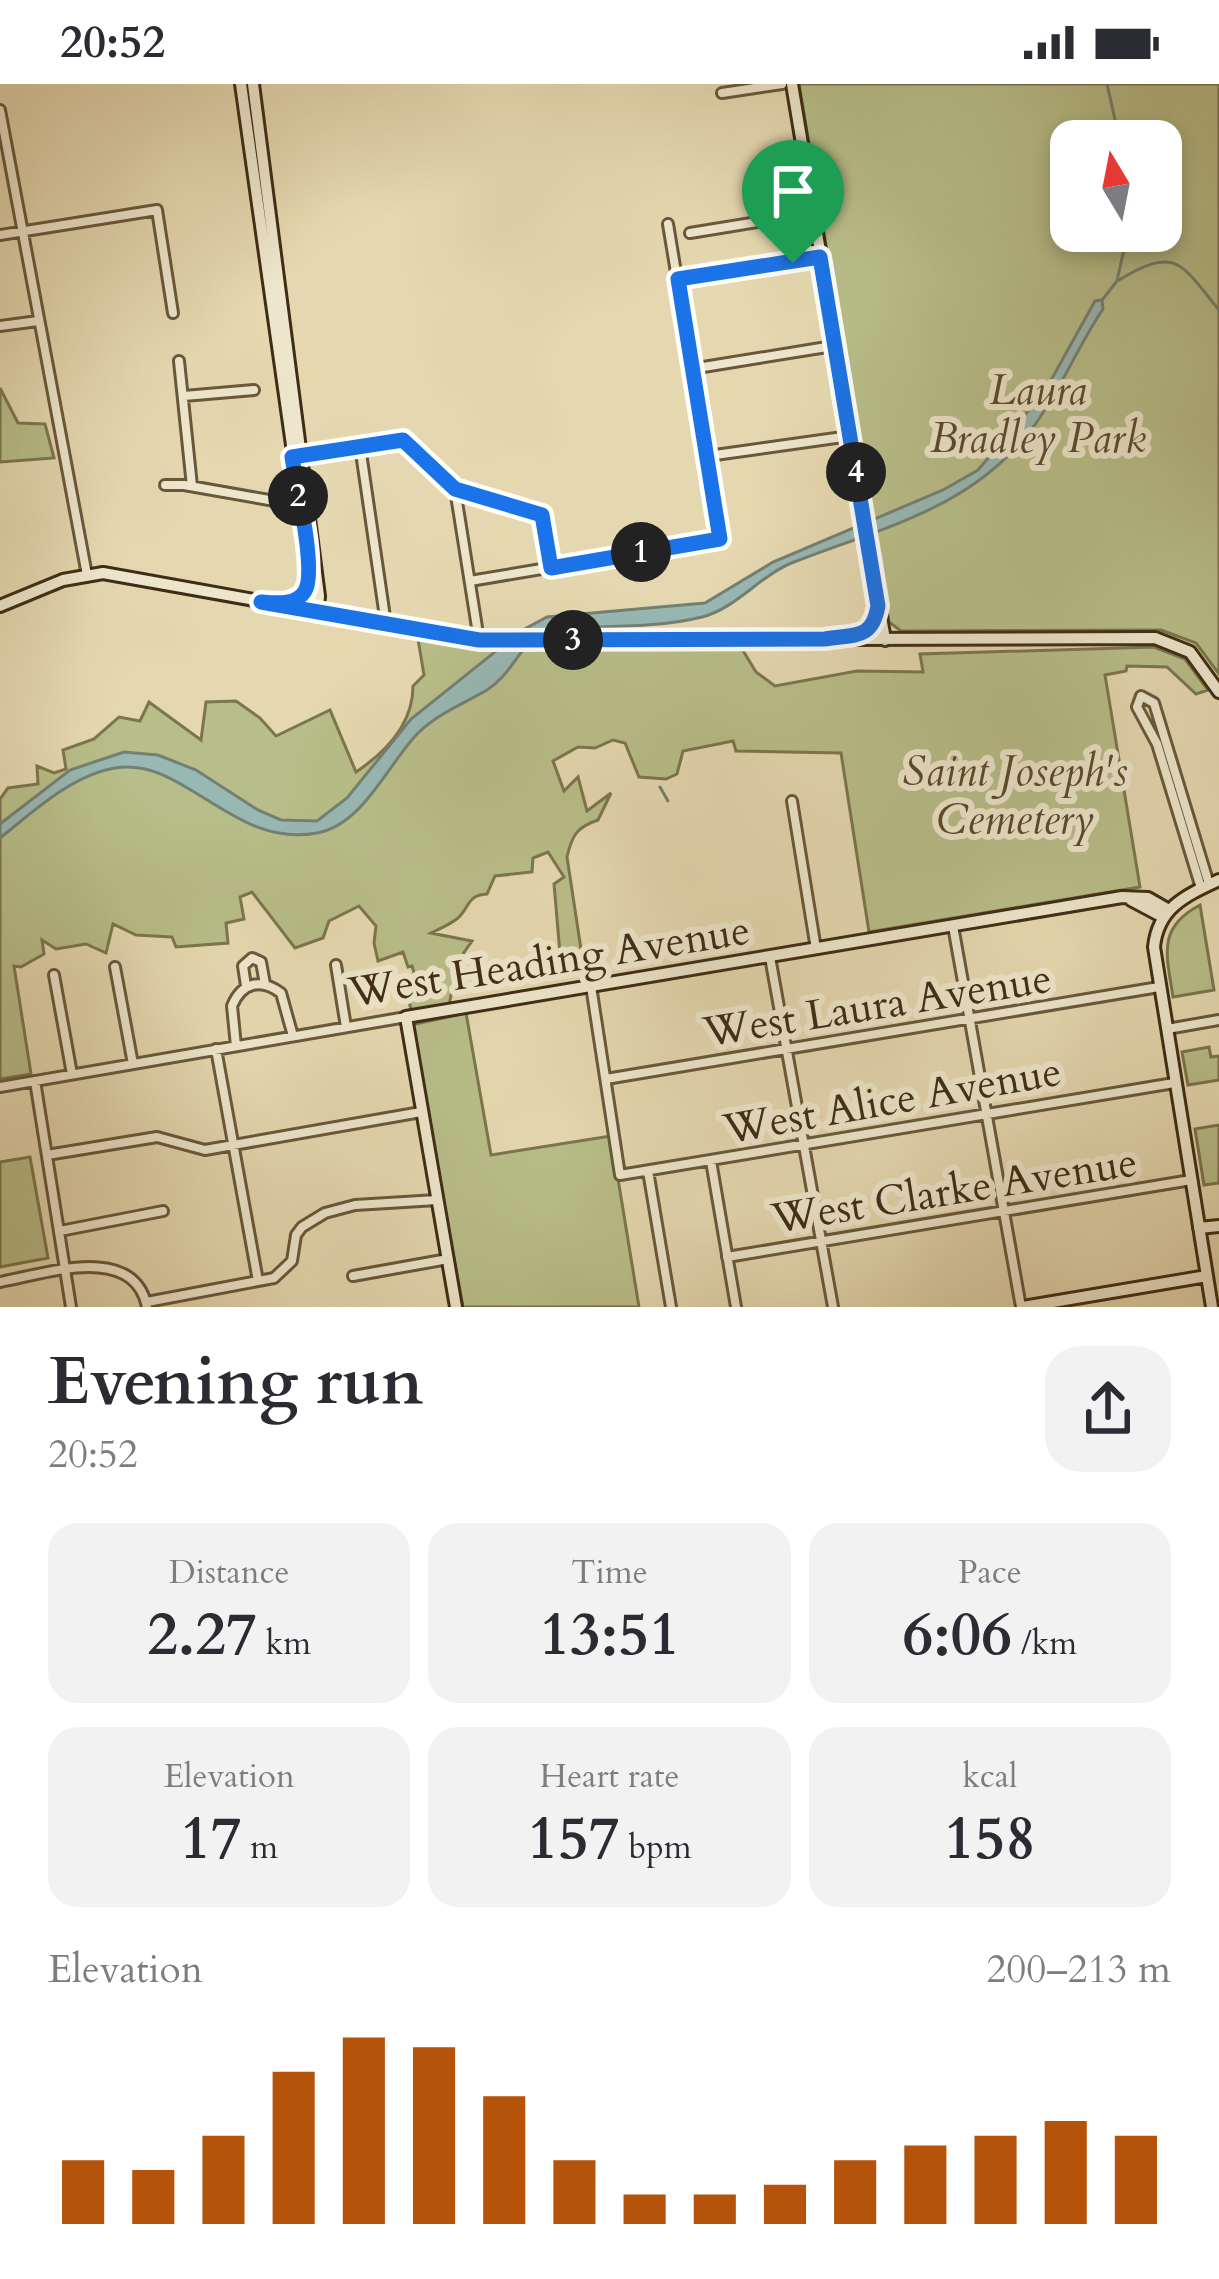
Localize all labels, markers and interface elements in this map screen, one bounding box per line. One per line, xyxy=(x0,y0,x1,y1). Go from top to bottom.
text: 20:52 xyxy=(60,12,165,73)
north arrow xyxy=(1050,120,1182,252)
map controls xyxy=(1050,120,1182,252)
pin xyxy=(742,140,844,263)
icon: arrive xyxy=(760,158,826,224)
park label: Laura Bradley Park xyxy=(930,362,1146,467)
pin: 4 xyxy=(826,442,886,502)
text: 4 xyxy=(848,449,864,494)
pin: 2 xyxy=(268,466,328,526)
text: 2 xyxy=(290,473,306,518)
pin: 1 xyxy=(611,522,671,582)
text: 1 xyxy=(633,529,649,574)
pin: 3 xyxy=(543,610,603,670)
text: 3 xyxy=(565,617,581,662)
park label: Saint Joseph's Cemetery xyxy=(903,743,1127,848)
street label: West Heading Avenue xyxy=(344,902,754,1022)
street label: West Laura Avenue xyxy=(698,950,1055,1061)
street label: West Alice Avenue xyxy=(718,1043,1066,1158)
street label: West Clarke Avenue xyxy=(766,1133,1141,1248)
text: Evening run xyxy=(48,1338,423,1427)
button: share xyxy=(1045,1346,1171,1472)
text: 20:52 xyxy=(48,1428,138,1481)
text: Distance xyxy=(169,1550,289,1595)
text: Time xyxy=(571,1550,648,1595)
text: Pace xyxy=(958,1550,1022,1595)
text: 2.27 xyxy=(147,1595,257,1676)
text: 13:51 xyxy=(539,1595,680,1676)
text: 6:06 xyxy=(902,1595,1012,1676)
text: km xyxy=(257,1621,311,1666)
text: /km xyxy=(1012,1621,1077,1666)
text: Elevation xyxy=(164,1754,295,1799)
text: Heart rate xyxy=(540,1754,679,1799)
text: kcal xyxy=(962,1754,1018,1799)
text: 17 xyxy=(180,1799,242,1880)
text: 157 xyxy=(527,1799,620,1880)
text: 158 xyxy=(944,1799,1036,1880)
text: m xyxy=(242,1825,278,1870)
text: bpm xyxy=(620,1825,692,1870)
text: Elevation xyxy=(48,1943,203,1996)
text: 200–213 m xyxy=(986,1943,1171,1996)

